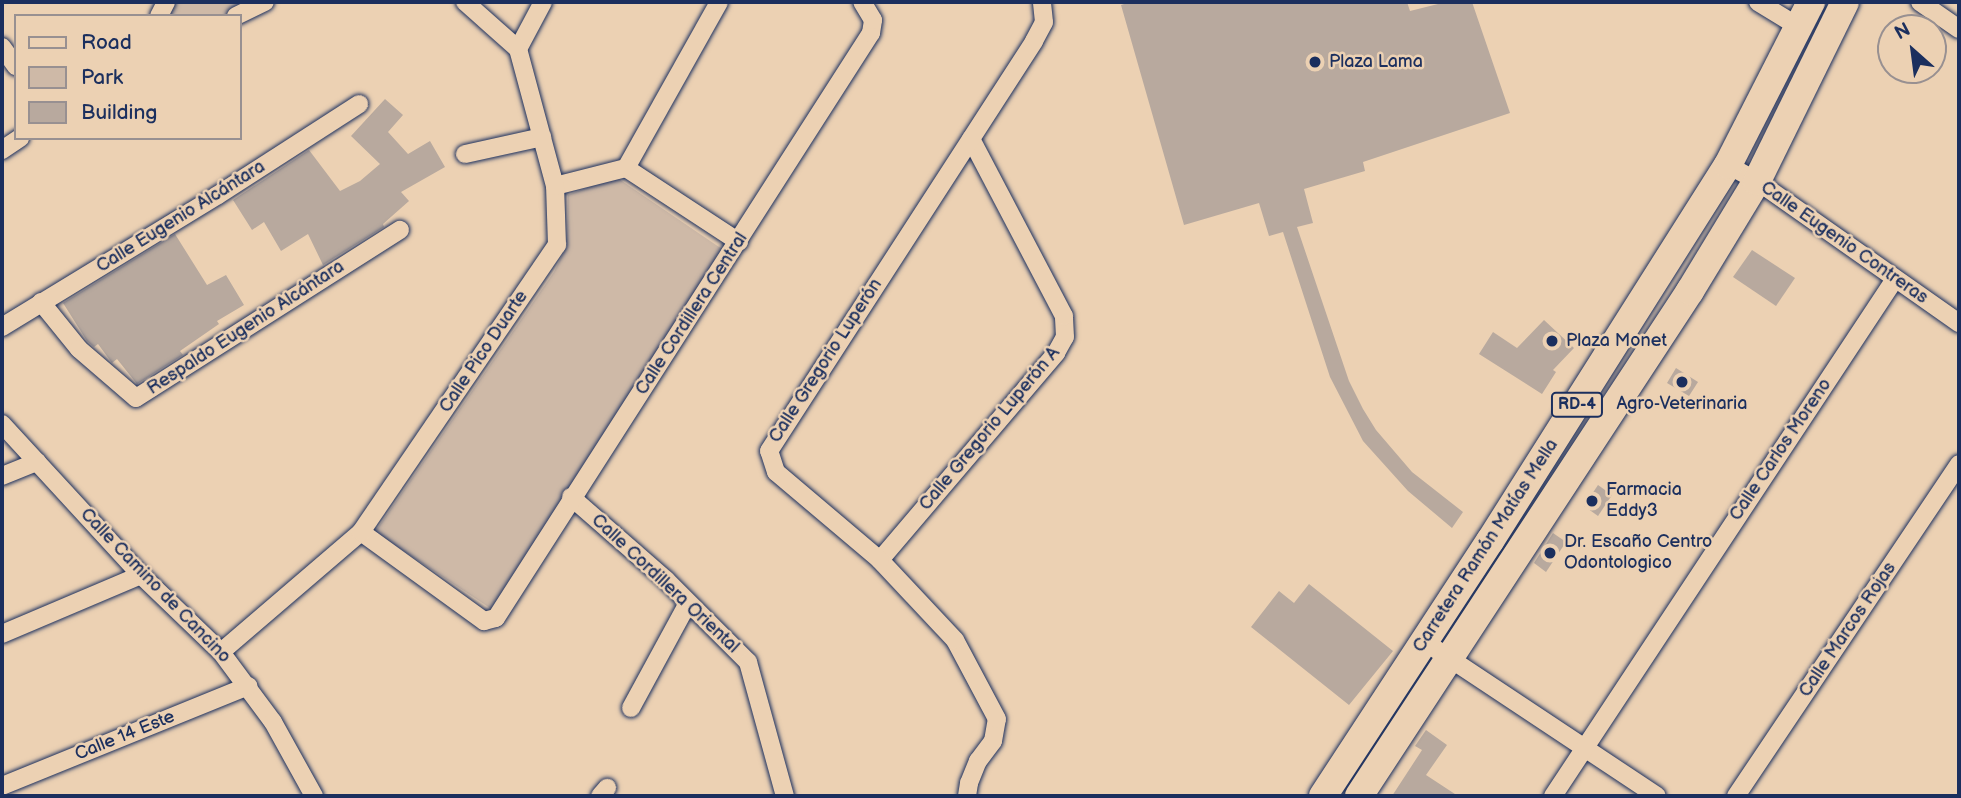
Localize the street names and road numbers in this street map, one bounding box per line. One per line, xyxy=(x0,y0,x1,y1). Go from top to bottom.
street label: Calle Eugenio Alcántara xyxy=(93,156,269,278)
street label: Calle Eugenio Contreras xyxy=(1756,177,1932,309)
street label: Calle Cordillera Central xyxy=(631,229,753,399)
street label: Respaldo Eugenio Alcántara xyxy=(143,256,349,400)
street label: Calle Gregorio Luperón xyxy=(765,275,887,447)
street label: Calle Pico Duarte xyxy=(435,287,533,417)
street label: Calle Gregorio Luperón A xyxy=(915,343,1065,515)
street label: Calle Carlos Moreno xyxy=(1725,375,1837,525)
road number: RD-4 xyxy=(1551,392,1603,418)
street label: Carretera Ramón Matías Mella xyxy=(1409,435,1563,657)
street label: Calle Camino de Cancino xyxy=(75,504,235,668)
street label: Calle Cordillera Oriental xyxy=(587,510,743,658)
street label: Calle Marcos Rojas xyxy=(1795,559,1901,701)
street label: Calle 14 Este xyxy=(72,706,178,766)

